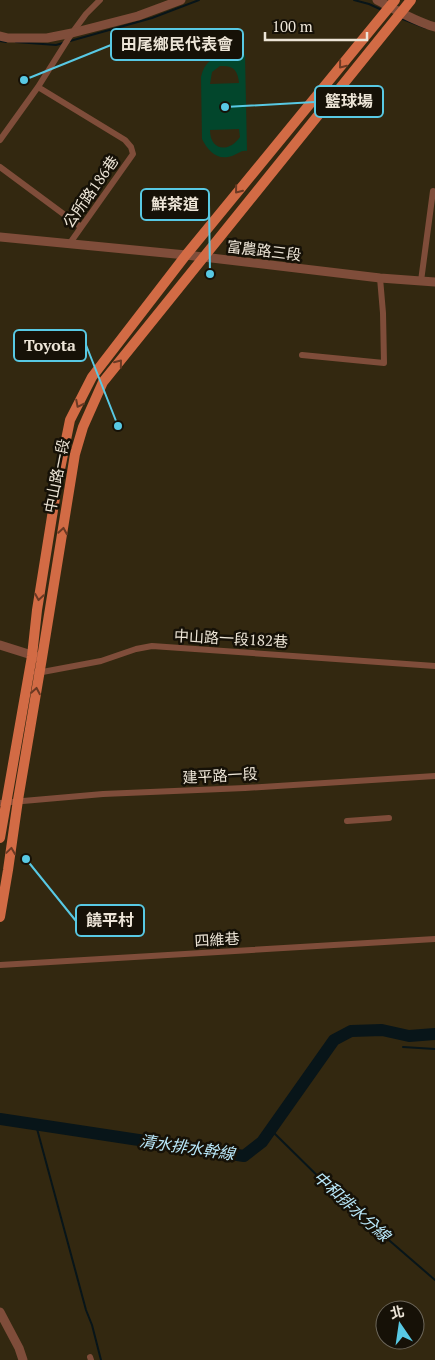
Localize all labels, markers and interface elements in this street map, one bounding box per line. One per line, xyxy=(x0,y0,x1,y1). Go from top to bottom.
scale bar xyxy=(265,10,368,42)
text: 100 m xyxy=(272,16,313,36)
callout: 田尾鄉民代表會 xyxy=(111,29,243,60)
text: 田尾鄉民代表會 xyxy=(121,33,233,55)
one-way arrow xyxy=(338,59,347,68)
callout: 籃球場 xyxy=(315,86,383,117)
text: 籃球場 xyxy=(325,90,373,112)
street label: 公所路186巷 xyxy=(58,151,122,232)
one-way arrow xyxy=(236,184,244,193)
callout: 鮮茶道 xyxy=(141,189,209,220)
text: 鮮茶道 xyxy=(151,193,199,215)
street label: 富農路三段 xyxy=(226,236,303,265)
callout: Toyota xyxy=(14,330,86,361)
text: Toyota xyxy=(24,334,76,356)
one-way arrow xyxy=(113,359,122,368)
one-way arrow xyxy=(75,399,85,408)
street label: 中山路一段 xyxy=(39,437,73,515)
one-way arrow xyxy=(57,526,67,535)
one-way arrow xyxy=(35,592,45,601)
street label: 中山路一段182巷 xyxy=(174,625,288,651)
one-way arrow xyxy=(31,687,41,695)
street label: 建平路一段 xyxy=(182,763,258,787)
one-way arrow xyxy=(5,847,15,856)
callout: 饒平村 xyxy=(76,905,144,936)
text: 饒平村 xyxy=(86,909,134,931)
street label: 四維巷 xyxy=(194,928,240,950)
water label: 清水排水幹線 xyxy=(138,1129,238,1165)
water label: 中和排水分線 xyxy=(309,1166,397,1248)
north arrow xyxy=(375,1300,425,1350)
text: 北 xyxy=(388,1301,406,1323)

